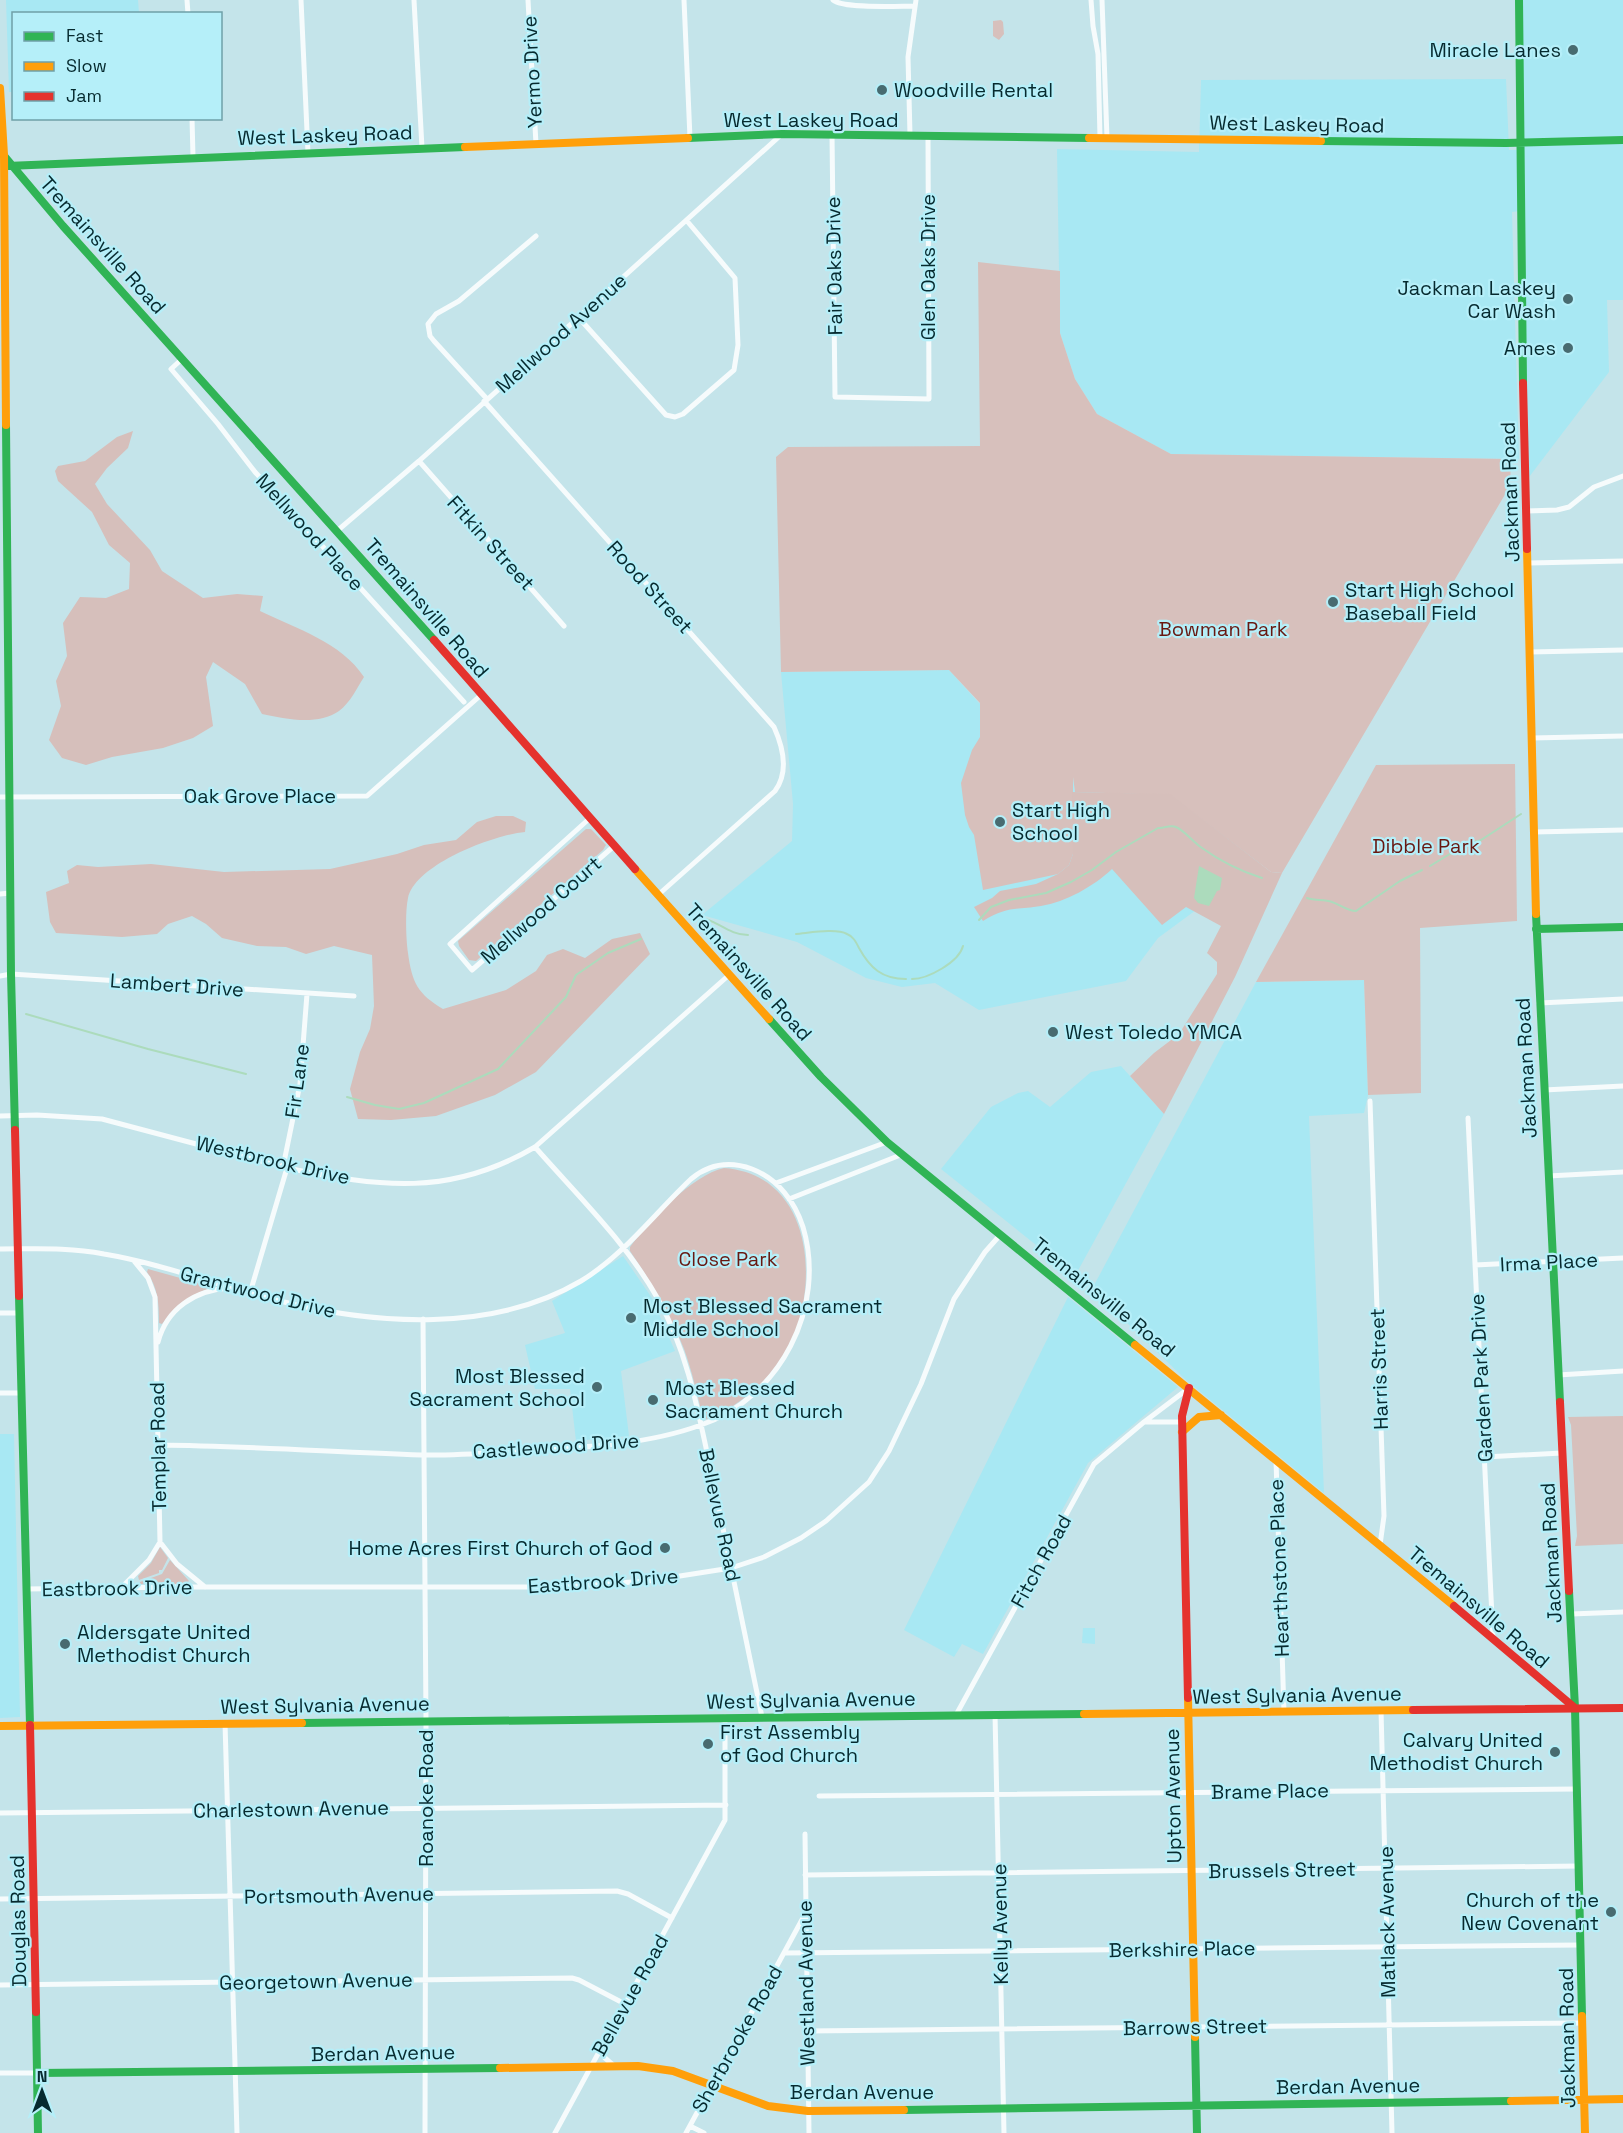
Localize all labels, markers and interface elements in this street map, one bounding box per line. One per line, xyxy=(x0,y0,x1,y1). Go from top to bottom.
legend xyxy=(12,12,222,120)
street label: Yermo Drive xyxy=(516,15,548,129)
text: Fast xyxy=(66,24,103,47)
place label: Miracle Lanes xyxy=(1429,37,1561,63)
marker: Miracle Lanes xyxy=(1566,43,1580,57)
text: Slow xyxy=(66,54,107,77)
place label: Woodville Rental xyxy=(894,77,1053,103)
marker: Woodville Rental xyxy=(875,83,889,97)
text: Jam xyxy=(66,84,102,107)
street label: West Laskey Road xyxy=(723,107,899,133)
street label: West Laskey Road xyxy=(1209,109,1385,139)
street label: West Laskey Road xyxy=(237,119,413,151)
street label: Tremainsville Road xyxy=(34,171,172,319)
street label: Glen Oaks Drive xyxy=(915,194,941,340)
street label: Fair Oaks Drive xyxy=(820,196,848,336)
street label: Mellwood Avenue xyxy=(490,267,632,399)
place label: Jackman Laskey Car Wash xyxy=(1397,275,1556,324)
marker: Jackman Laskey Car Wash xyxy=(1561,292,1575,306)
place label: Ames xyxy=(1504,335,1556,361)
marker: Ames xyxy=(1561,341,1575,355)
street label: Jackman Road xyxy=(1495,421,1525,563)
street label: Mellwood Place xyxy=(250,468,370,596)
street label: Fitkin Street xyxy=(441,490,541,596)
street label: Tremainsville Road xyxy=(359,533,495,683)
street label: Rood Street xyxy=(601,535,699,639)
place label: Start High School Baseball Field xyxy=(1345,577,1514,626)
marker: Start High School Baseball Field xyxy=(1326,595,1340,609)
park label: Bowman Park xyxy=(1158,616,1288,642)
street label: Oak Grove Place xyxy=(184,783,336,809)
place label: Start High School xyxy=(1012,797,1110,846)
marker: Start High School xyxy=(993,815,1007,829)
park label: Dibble Park xyxy=(1372,833,1480,859)
street label: Mellwood Court xyxy=(475,850,607,970)
street label: Tremainsville Road xyxy=(680,898,818,1046)
street label: Lambert Drive xyxy=(109,967,245,1003)
street label: Jackman Road xyxy=(1509,997,1543,1139)
place label: West Toledo YMCA xyxy=(1065,1019,1242,1045)
marker: West Toledo YMCA xyxy=(1046,1025,1060,1039)
street label: Fir Lane xyxy=(279,1042,315,1120)
street label: Westbrook Drive xyxy=(194,1130,352,1190)
street label: Tremainsville Road xyxy=(1027,1231,1181,1363)
park label: Close Park xyxy=(678,1246,778,1272)
street label: Irma Place xyxy=(1499,1246,1599,1278)
street label: Grantwood Drive xyxy=(177,1260,339,1324)
place label: Most Blessed Sacrament Middle School xyxy=(643,1293,883,1342)
street label: Garden Park Drive xyxy=(1464,1293,1498,1463)
street label: Harris Street xyxy=(1364,1308,1394,1430)
marker: Most Blessed Sacrament Middle School xyxy=(624,1311,638,1325)
place label: Most Blessed Sacrament School xyxy=(409,1363,585,1412)
place label: Most Blessed Sacrament Church xyxy=(665,1375,843,1424)
marker: Most Blessed Sacrament School xyxy=(590,1380,604,1394)
street label: Templar Road xyxy=(144,1382,172,1512)
marker: Most Blessed Sacrament Church xyxy=(646,1393,660,1407)
street label: Castlewood Drive xyxy=(472,1427,640,1465)
street label: Bellevue Road xyxy=(693,1446,747,1584)
street label: Hearthstone Place xyxy=(1263,1479,1295,1657)
street label: Jackman Road xyxy=(1534,1482,1568,1624)
street label: Fitch Road xyxy=(1005,1510,1077,1612)
place label: Home Acres First Church of God xyxy=(349,1535,653,1561)
street label: Tremainsville Road xyxy=(1403,1540,1555,1674)
marker: Home Acres First Church of God xyxy=(658,1541,672,1555)
street label: Eastbrook Drive xyxy=(527,1563,679,1599)
street label: Eastbrook Drive xyxy=(41,1574,193,1602)
place label: Aldersgate United Methodist Church xyxy=(77,1619,251,1668)
marker: Aldersgate United Methodist Church xyxy=(58,1637,72,1651)
street label: West Sylvania Avenue xyxy=(1192,1680,1402,1710)
street label: West Sylvania Avenue xyxy=(706,1685,916,1715)
street label: West Sylvania Avenue xyxy=(220,1690,430,1720)
place label: First Assembly of God Church xyxy=(720,1719,860,1768)
place label: Calvary United Methodist Church xyxy=(1369,1727,1543,1776)
street label: Upton Avenue xyxy=(1159,1728,1187,1864)
street label: Roanoke Road xyxy=(413,1729,439,1867)
marker: First Assembly of God Church xyxy=(701,1737,715,1751)
marker: Calvary United Methodist Church xyxy=(1548,1745,1562,1759)
street label: Brame Place xyxy=(1211,1777,1329,1805)
street label: Charlestown Avenue xyxy=(193,1794,389,1824)
street label: Matlack Avenue xyxy=(1373,1846,1401,1998)
street label: Douglas Road xyxy=(4,1855,32,1987)
street label: Brussels Street xyxy=(1208,1856,1356,1884)
street label: Kelly Avenue xyxy=(986,1863,1014,1985)
street label: Portsmouth Avenue xyxy=(244,1880,434,1910)
place label: Church of the New Covenant xyxy=(1461,1887,1599,1936)
street label: Westland Avenue xyxy=(792,1900,820,2066)
marker: Church of the New Covenant xyxy=(1604,1905,1618,1919)
street label: Bellevue Road xyxy=(586,1929,674,2061)
street label: Berkshire Place xyxy=(1108,1935,1256,1963)
street label: Sherbrooke Road xyxy=(686,1961,788,2117)
street label: Georgetown Avenue xyxy=(219,1966,413,1996)
street label: Jackman Road xyxy=(1553,1968,1581,2108)
street label: Barrows Street xyxy=(1123,2013,1267,2041)
street label: Berdan Avenue xyxy=(311,2039,455,2067)
north arrow xyxy=(12,2061,72,2121)
text: N xyxy=(37,2066,47,2087)
street label: Berdan Avenue xyxy=(1276,2072,1420,2100)
street label: Berdan Avenue xyxy=(790,2079,934,2105)

